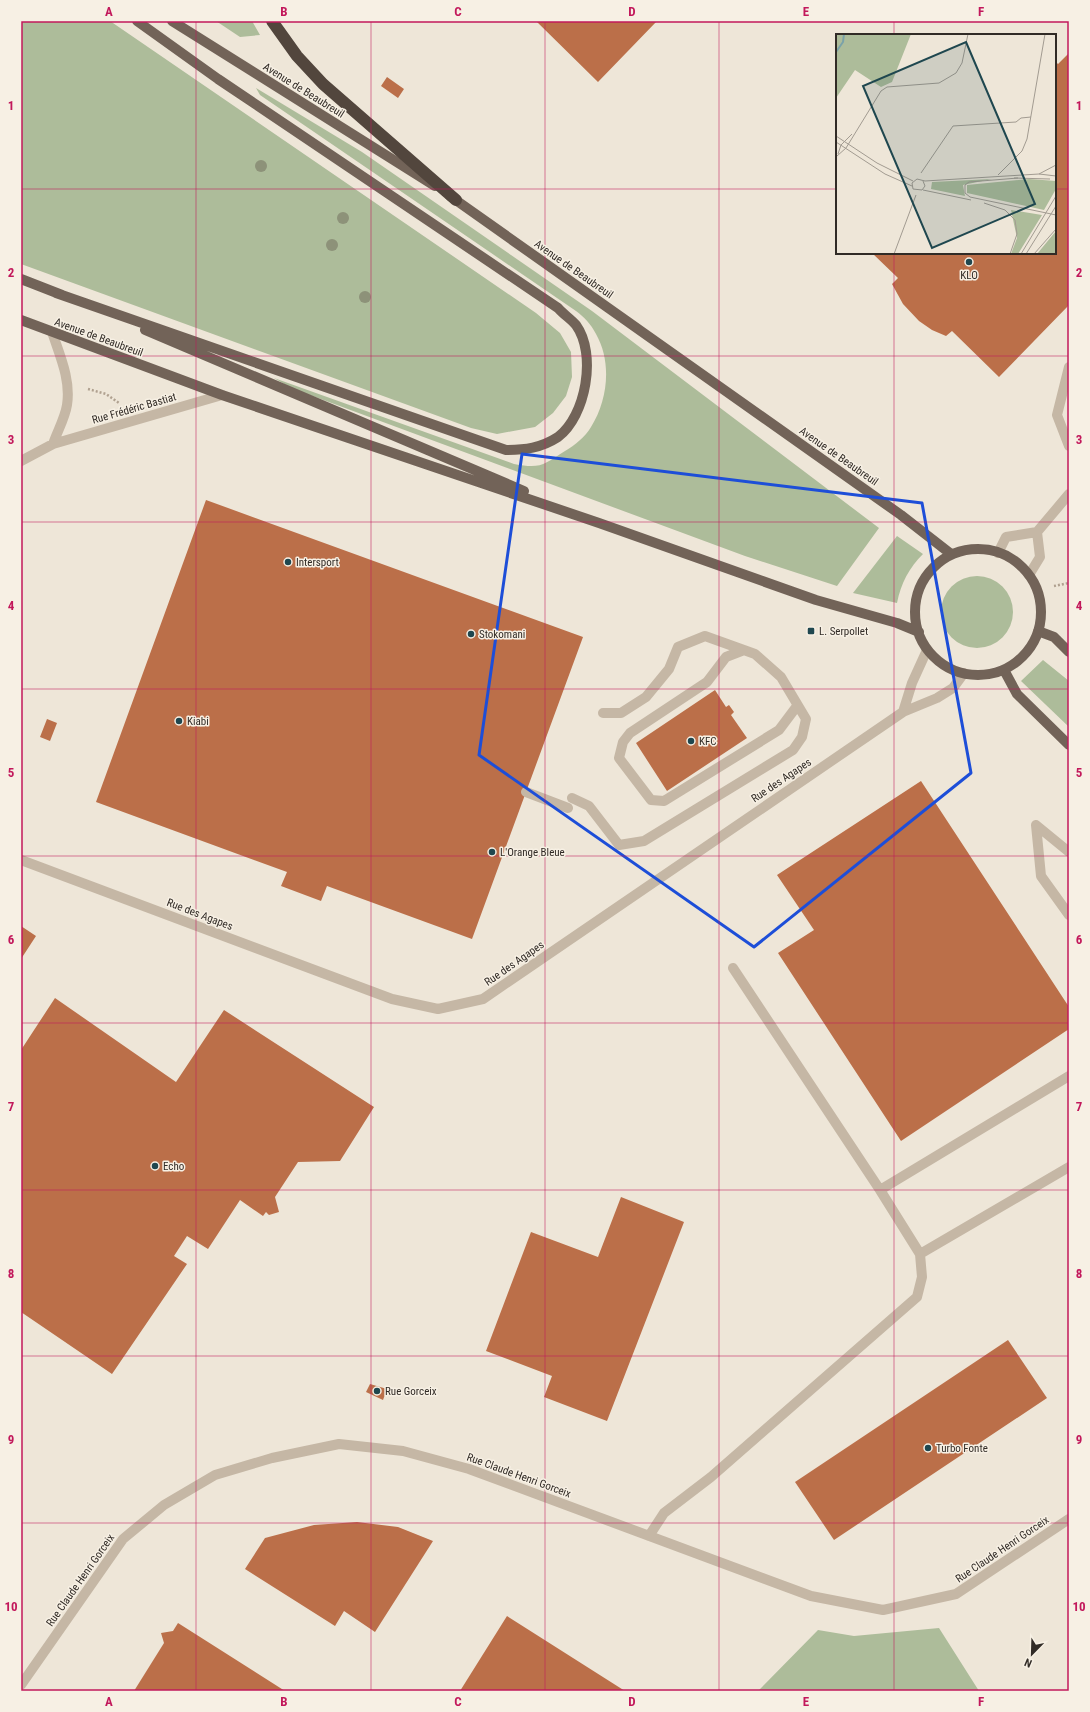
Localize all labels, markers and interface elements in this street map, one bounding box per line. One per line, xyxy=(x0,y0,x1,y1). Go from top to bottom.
text: A xyxy=(105,4,113,19)
text: B xyxy=(280,4,288,19)
text: C xyxy=(454,4,462,19)
text: D xyxy=(628,4,636,19)
text: E xyxy=(803,4,810,19)
text: F xyxy=(978,4,984,19)
inset map xyxy=(836,34,1056,254)
street label: Avenue de Beaubreuil xyxy=(261,60,347,121)
text: 1 xyxy=(8,98,14,113)
text: 1 xyxy=(1076,98,1082,113)
street label: Avenue de Beaubreuil xyxy=(532,237,616,301)
marker: KLO xyxy=(964,257,974,267)
text: 2 xyxy=(8,265,15,280)
text: 2 xyxy=(1076,265,1083,280)
place label: KLO xyxy=(960,269,978,282)
street label: Avenue de Beaubreuil xyxy=(53,315,145,360)
street label: Rue Frédéric Bastiat xyxy=(90,390,178,427)
street label: Avenue de Beaubreuil xyxy=(797,424,881,488)
text: 3 xyxy=(8,432,14,447)
text: 3 xyxy=(1076,432,1082,447)
place label: Intersport xyxy=(296,556,339,569)
marker: Intersport xyxy=(283,557,293,567)
text: 4 xyxy=(8,598,15,613)
text: 4 xyxy=(1076,598,1083,613)
place label: L. Serpollet xyxy=(819,625,868,638)
marker: L. Serpollet xyxy=(806,626,816,636)
place label: Stokomani xyxy=(479,628,525,641)
marker: Stokomani xyxy=(466,629,476,639)
place label: Kiabi xyxy=(187,715,209,728)
marker: Kiabi xyxy=(174,716,184,726)
place label: KFC xyxy=(699,735,717,748)
marker: KFC xyxy=(686,736,696,746)
street label: Rue des Agapes xyxy=(749,756,814,805)
text: 5 xyxy=(8,765,15,780)
text: 5 xyxy=(1076,765,1083,780)
place label: L'Orange Bleue xyxy=(500,846,565,859)
marker: L'Orange Bleue xyxy=(487,847,497,857)
street label: Rue des Agapes xyxy=(165,896,235,933)
text: 6 xyxy=(8,932,15,947)
text: 6 xyxy=(1076,932,1083,947)
street label: Rue des Agapes xyxy=(482,938,547,989)
text: 7 xyxy=(8,1099,15,1114)
text: 7 xyxy=(1076,1099,1083,1114)
place label: Echo xyxy=(163,1160,185,1173)
marker: Echo xyxy=(150,1161,160,1171)
text: 8 xyxy=(8,1266,14,1281)
text: 8 xyxy=(1076,1266,1082,1281)
place label: Rue Gorceix xyxy=(385,1385,437,1398)
marker: Rue Gorceix xyxy=(372,1386,382,1396)
text: 9 xyxy=(8,1432,14,1447)
text: 9 xyxy=(1076,1432,1082,1447)
place label: Turbo Fonte xyxy=(936,1442,988,1455)
marker: Turbo Fonte xyxy=(923,1443,933,1453)
street label: Rue Claude Henri Gorceix xyxy=(465,1451,573,1500)
street label: Rue Claude Henri Gorceix xyxy=(953,1513,1052,1586)
street label: Rue Claude Henri Gorceix xyxy=(44,1531,117,1629)
text: 10 xyxy=(4,1599,18,1614)
text: 10 xyxy=(1072,1599,1086,1614)
north arrow xyxy=(1012,1634,1052,1674)
text: N xyxy=(1022,1655,1034,1670)
text: A xyxy=(105,1694,113,1709)
text: B xyxy=(280,1694,288,1709)
text: C xyxy=(454,1694,462,1709)
text: D xyxy=(628,1694,636,1709)
text: E xyxy=(803,1694,810,1709)
text: F xyxy=(978,1694,984,1709)

